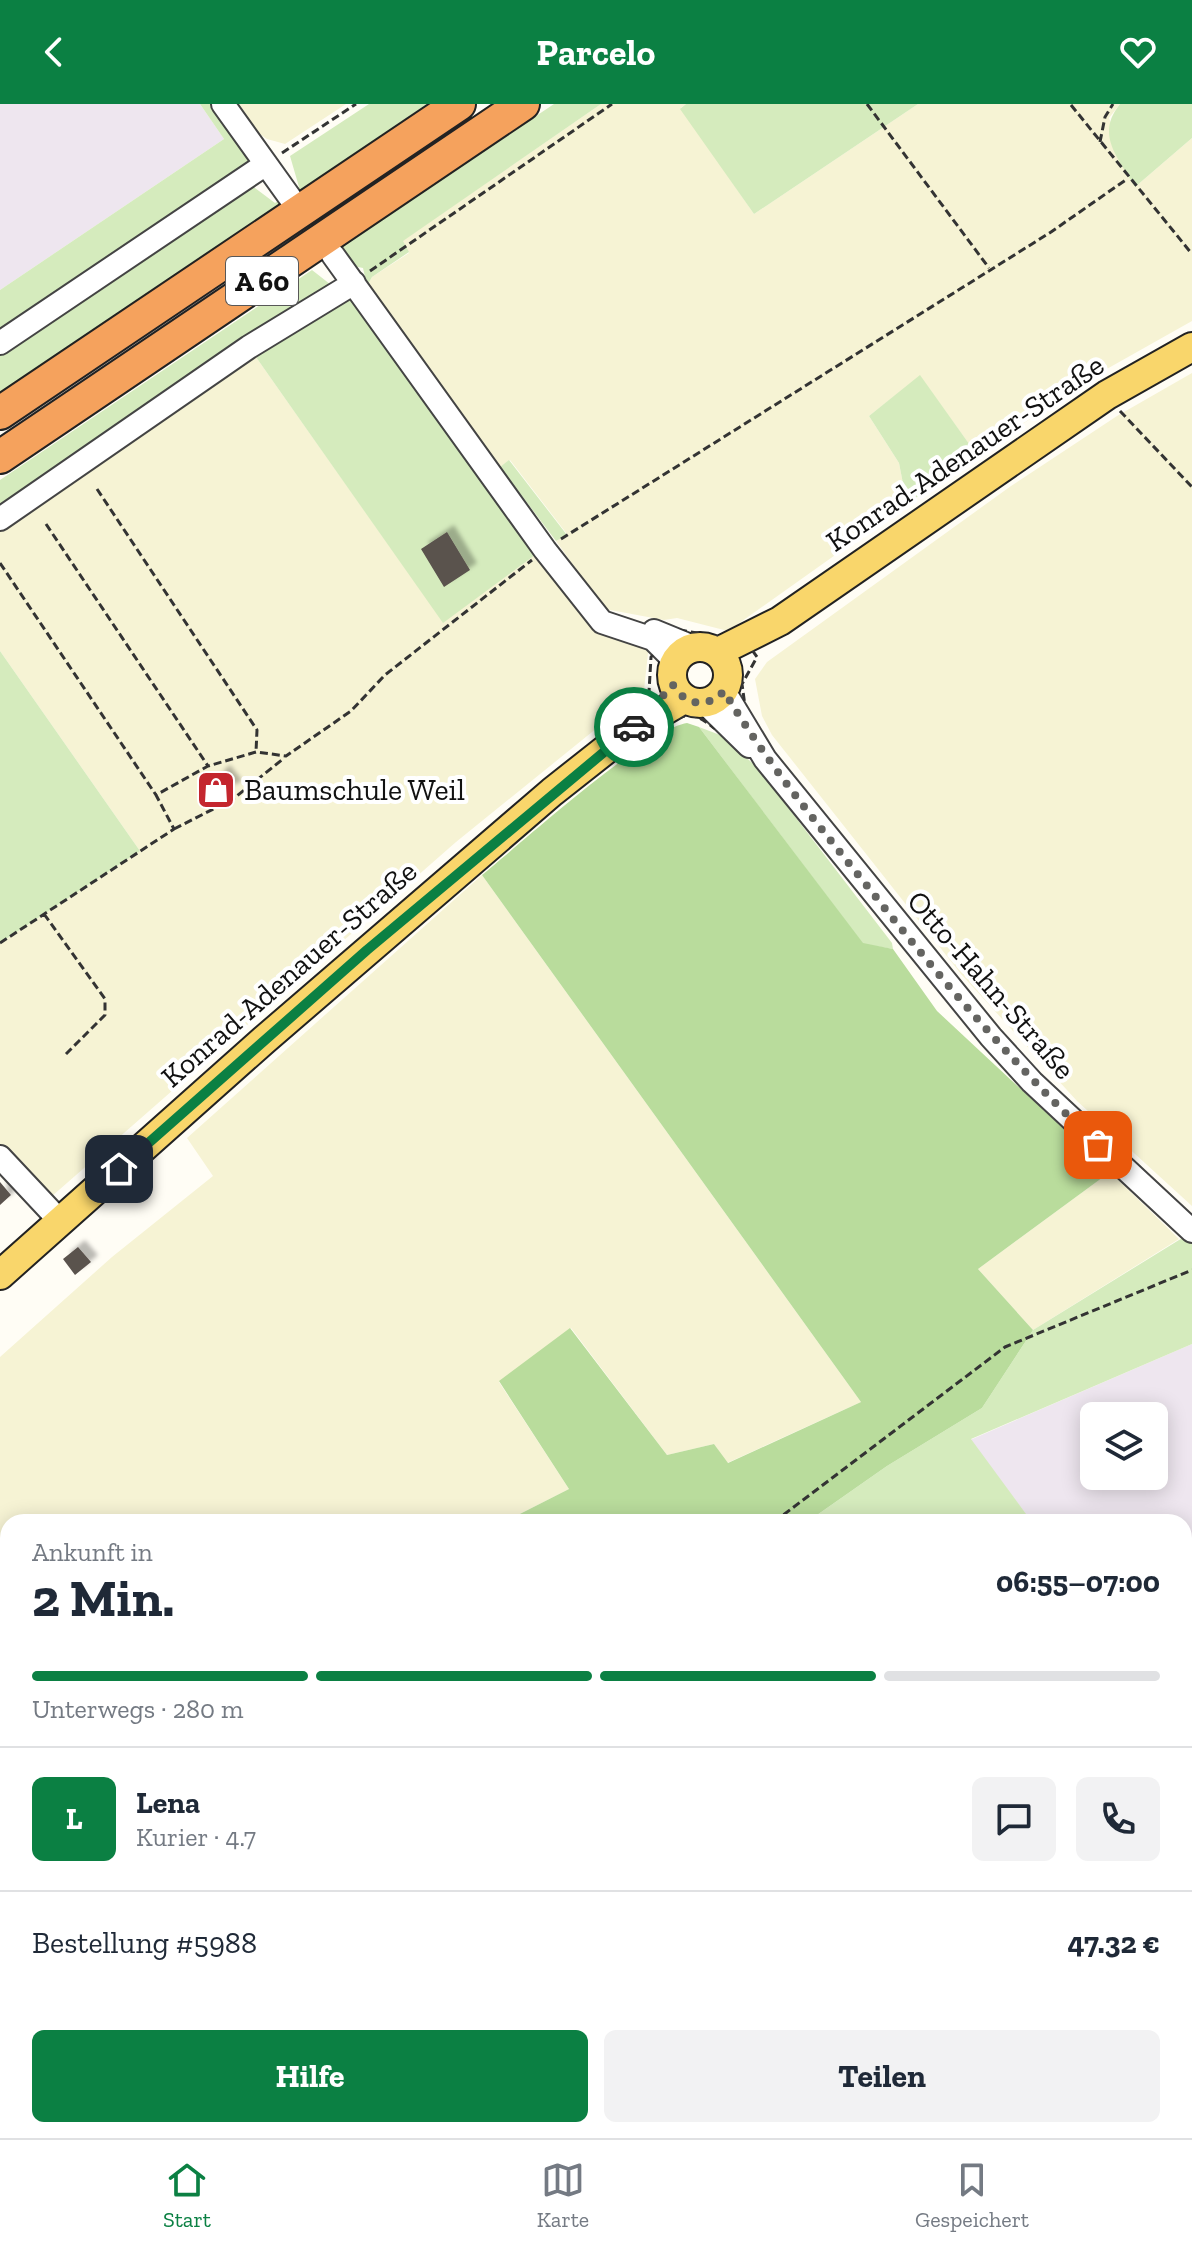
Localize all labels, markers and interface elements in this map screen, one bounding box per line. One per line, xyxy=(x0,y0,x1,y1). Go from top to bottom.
icon: back xyxy=(32,30,76,74)
icon: heart xyxy=(1116,30,1160,74)
text: Parcelo xyxy=(537,31,655,74)
road number: A 60 xyxy=(226,257,298,305)
street label: Konrad-Adenauer-Straße xyxy=(819,347,1111,559)
courier xyxy=(594,687,674,767)
icon: car xyxy=(612,705,656,749)
shop icon: Baumschule Weil xyxy=(195,769,237,811)
place label: Baumschule Weil xyxy=(244,772,465,808)
street label: Konrad-Adenauer-Straße xyxy=(154,853,424,1095)
street label: Otto-Hahn-Straße xyxy=(899,883,1083,1087)
pin xyxy=(1064,1111,1132,1179)
icon: bag xyxy=(1076,1123,1120,1167)
pin xyxy=(85,1135,153,1203)
icon: home xyxy=(97,1147,141,1191)
map controls xyxy=(1080,1402,1168,1490)
button: layers xyxy=(1080,1402,1168,1490)
text: Ankunft in xyxy=(32,1536,153,1568)
text: 06:55–07:00 xyxy=(996,1564,1160,1600)
text: 2 Min. xyxy=(32,1567,174,1629)
text: Unterwegs · 280 m xyxy=(32,1693,243,1725)
button: chat xyxy=(972,1777,1056,1861)
button: phone xyxy=(1076,1777,1160,1861)
text: Lena xyxy=(136,1785,200,1821)
text: L xyxy=(66,1801,82,1837)
text: Kurier · 4.7 xyxy=(136,1821,256,1853)
text: Bestellung #5988 xyxy=(32,1925,257,1961)
text: 47.32 € xyxy=(1067,1925,1160,1961)
button: Hilfe xyxy=(32,2030,588,2122)
button: Teilen xyxy=(604,2030,1160,2122)
tab: Start xyxy=(163,2158,211,2233)
tab: Karte xyxy=(537,2158,589,2233)
tab: Gespeichert xyxy=(915,2158,1029,2233)

